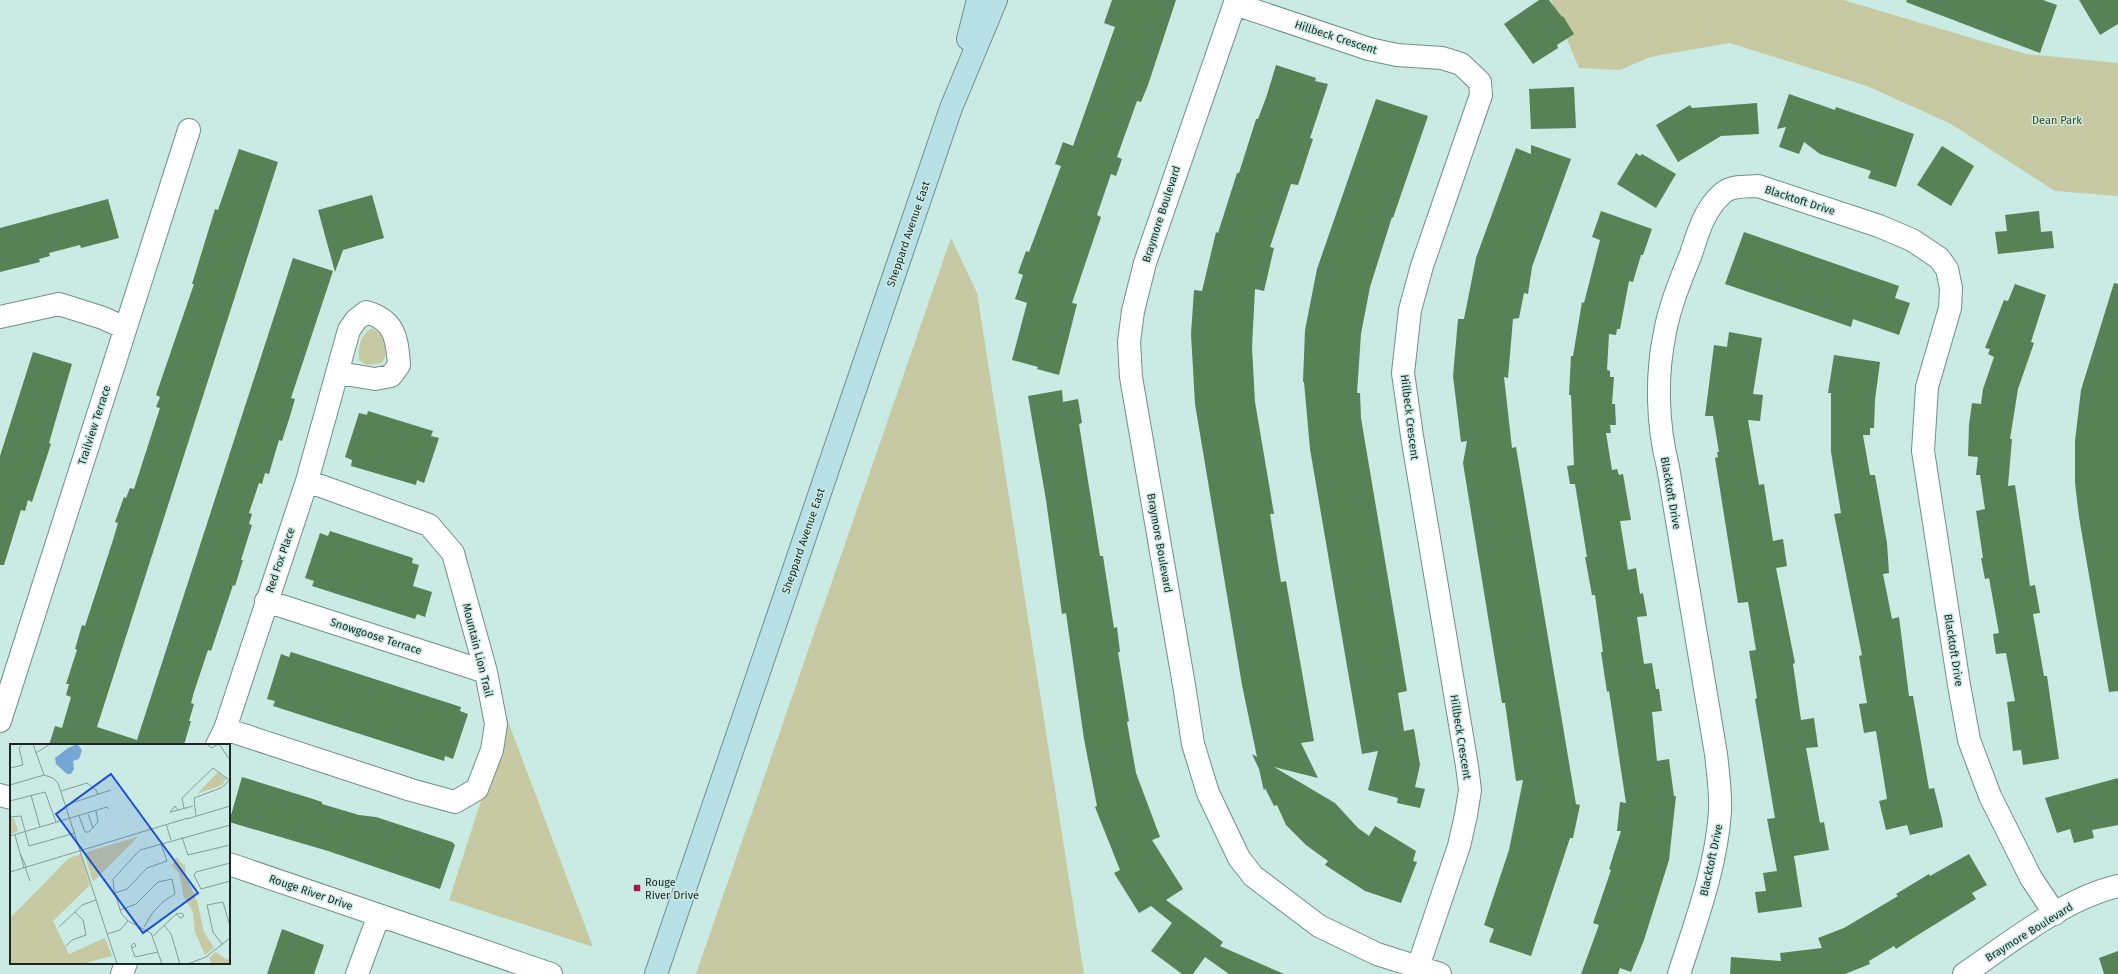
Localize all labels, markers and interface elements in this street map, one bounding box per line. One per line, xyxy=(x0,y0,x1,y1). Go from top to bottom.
street label: Hillbeck Crescent xyxy=(1293,18,1379,57)
park label: Dean Park xyxy=(2032,114,2082,127)
street label: Braymore Boulevard xyxy=(1140,164,1183,264)
street label: Sheppard Avenue East xyxy=(884,180,933,289)
street label: Blacktoft Drive xyxy=(1763,183,1837,218)
street label: Hillbeck Crescent xyxy=(1398,374,1421,460)
street label: Trailview Terrace xyxy=(75,384,113,467)
street label: Blacktoft Drive xyxy=(1658,456,1683,530)
street label: Sheppard Avenue East xyxy=(779,487,828,596)
street label: Braymore Boulevard xyxy=(1144,492,1175,594)
street label: Red Fox Place xyxy=(263,526,298,594)
street label: Mountain Lion Trail xyxy=(460,602,495,698)
street label: Blacktoft Drive xyxy=(1941,613,1966,687)
street label: Snowgoose Terrace xyxy=(328,616,423,657)
street label: Hillbeck Crescent xyxy=(1447,694,1474,781)
inset map xyxy=(10,744,230,964)
street label: Blacktoft Drive xyxy=(1698,823,1725,897)
street label: Rouge River Drive xyxy=(267,872,354,913)
place label: Rouge River Drive xyxy=(645,876,699,902)
marker: Rouge River Drive xyxy=(632,883,642,893)
street label: Braymore Boulevard xyxy=(1983,900,2075,965)

